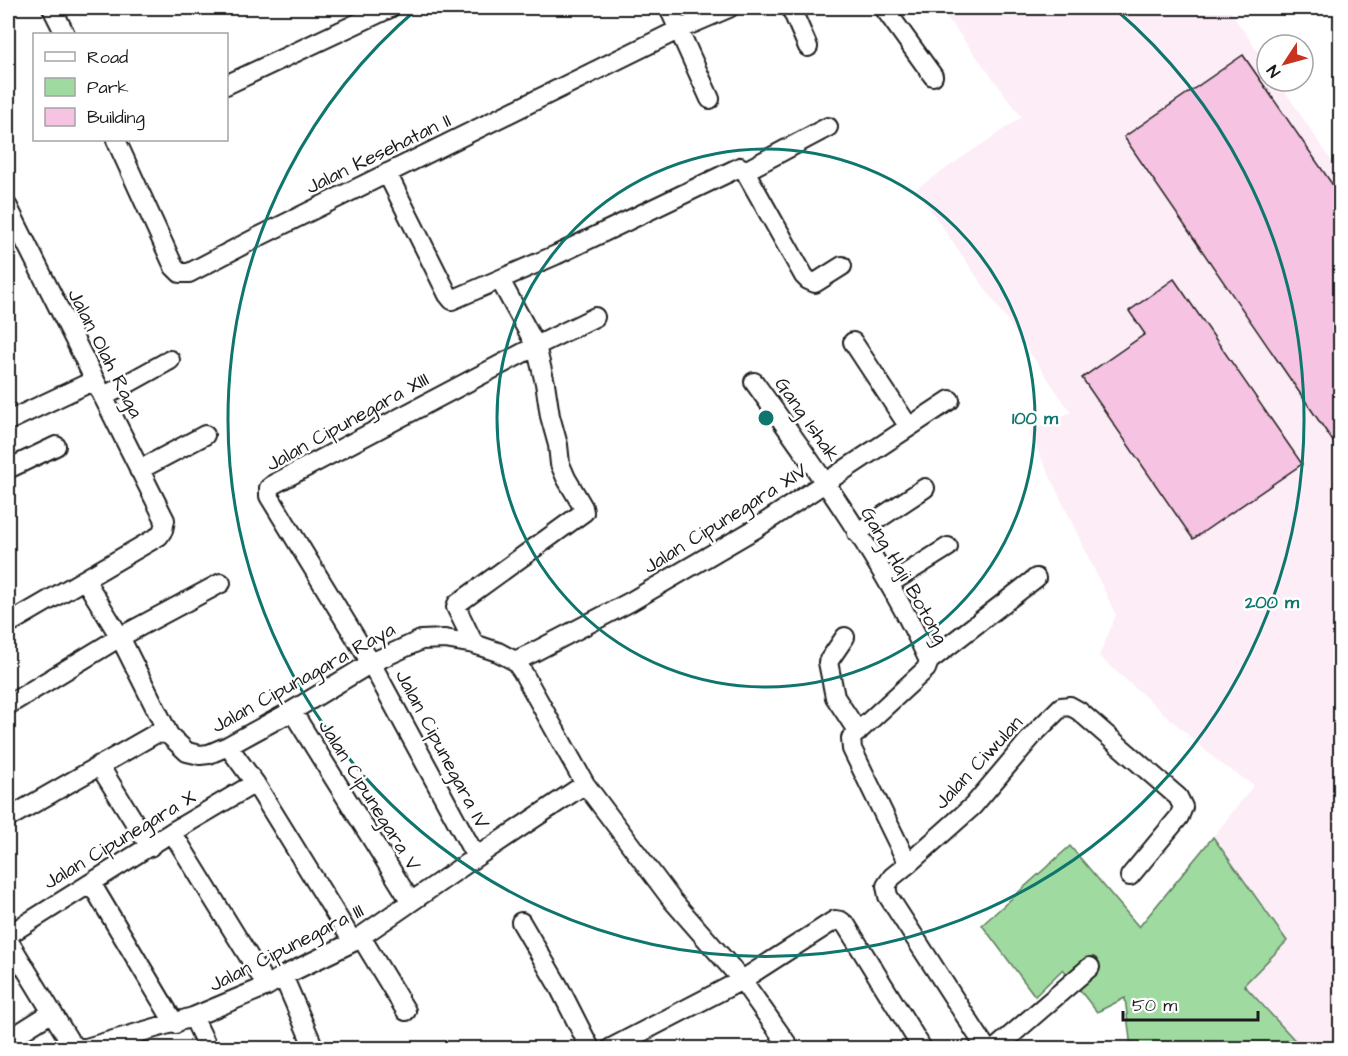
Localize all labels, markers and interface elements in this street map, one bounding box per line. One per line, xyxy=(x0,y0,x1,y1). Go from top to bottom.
legend xyxy=(33,33,228,141)
north arrow xyxy=(1255,33,1315,93)
text: Road xyxy=(87,45,128,70)
text: N xyxy=(1262,61,1286,82)
text: Park xyxy=(87,75,129,100)
text: Building xyxy=(87,105,145,131)
street label: Jalan Kesehatan II xyxy=(301,107,456,201)
street label: Jalan Olah Raga xyxy=(60,284,150,423)
street label: Jalan Cipunegara XIII xyxy=(261,365,434,479)
street label: Gang Ishak xyxy=(767,371,847,468)
text: 100 m xyxy=(1012,406,1059,431)
centre of rings xyxy=(756,408,776,428)
street label: Jalan Cipunegara XIV xyxy=(638,457,814,582)
street label: Gang Haji Botong xyxy=(853,502,955,650)
text: 200 m xyxy=(1244,590,1300,615)
street label: Jalan Cipunagara Raya xyxy=(207,616,401,741)
street label: Jalan Cipunegara IV xyxy=(387,665,496,835)
street label: Jalan Ciwulan xyxy=(928,710,1030,816)
street label: Jalan Cipunegara V xyxy=(310,714,427,877)
street label: Jalan Cipunegara X xyxy=(38,783,201,897)
street label: Jalan Cipunegara III xyxy=(204,897,369,1000)
scale bar xyxy=(1123,984,1258,1022)
text: 50 m xyxy=(1132,993,1177,1018)

